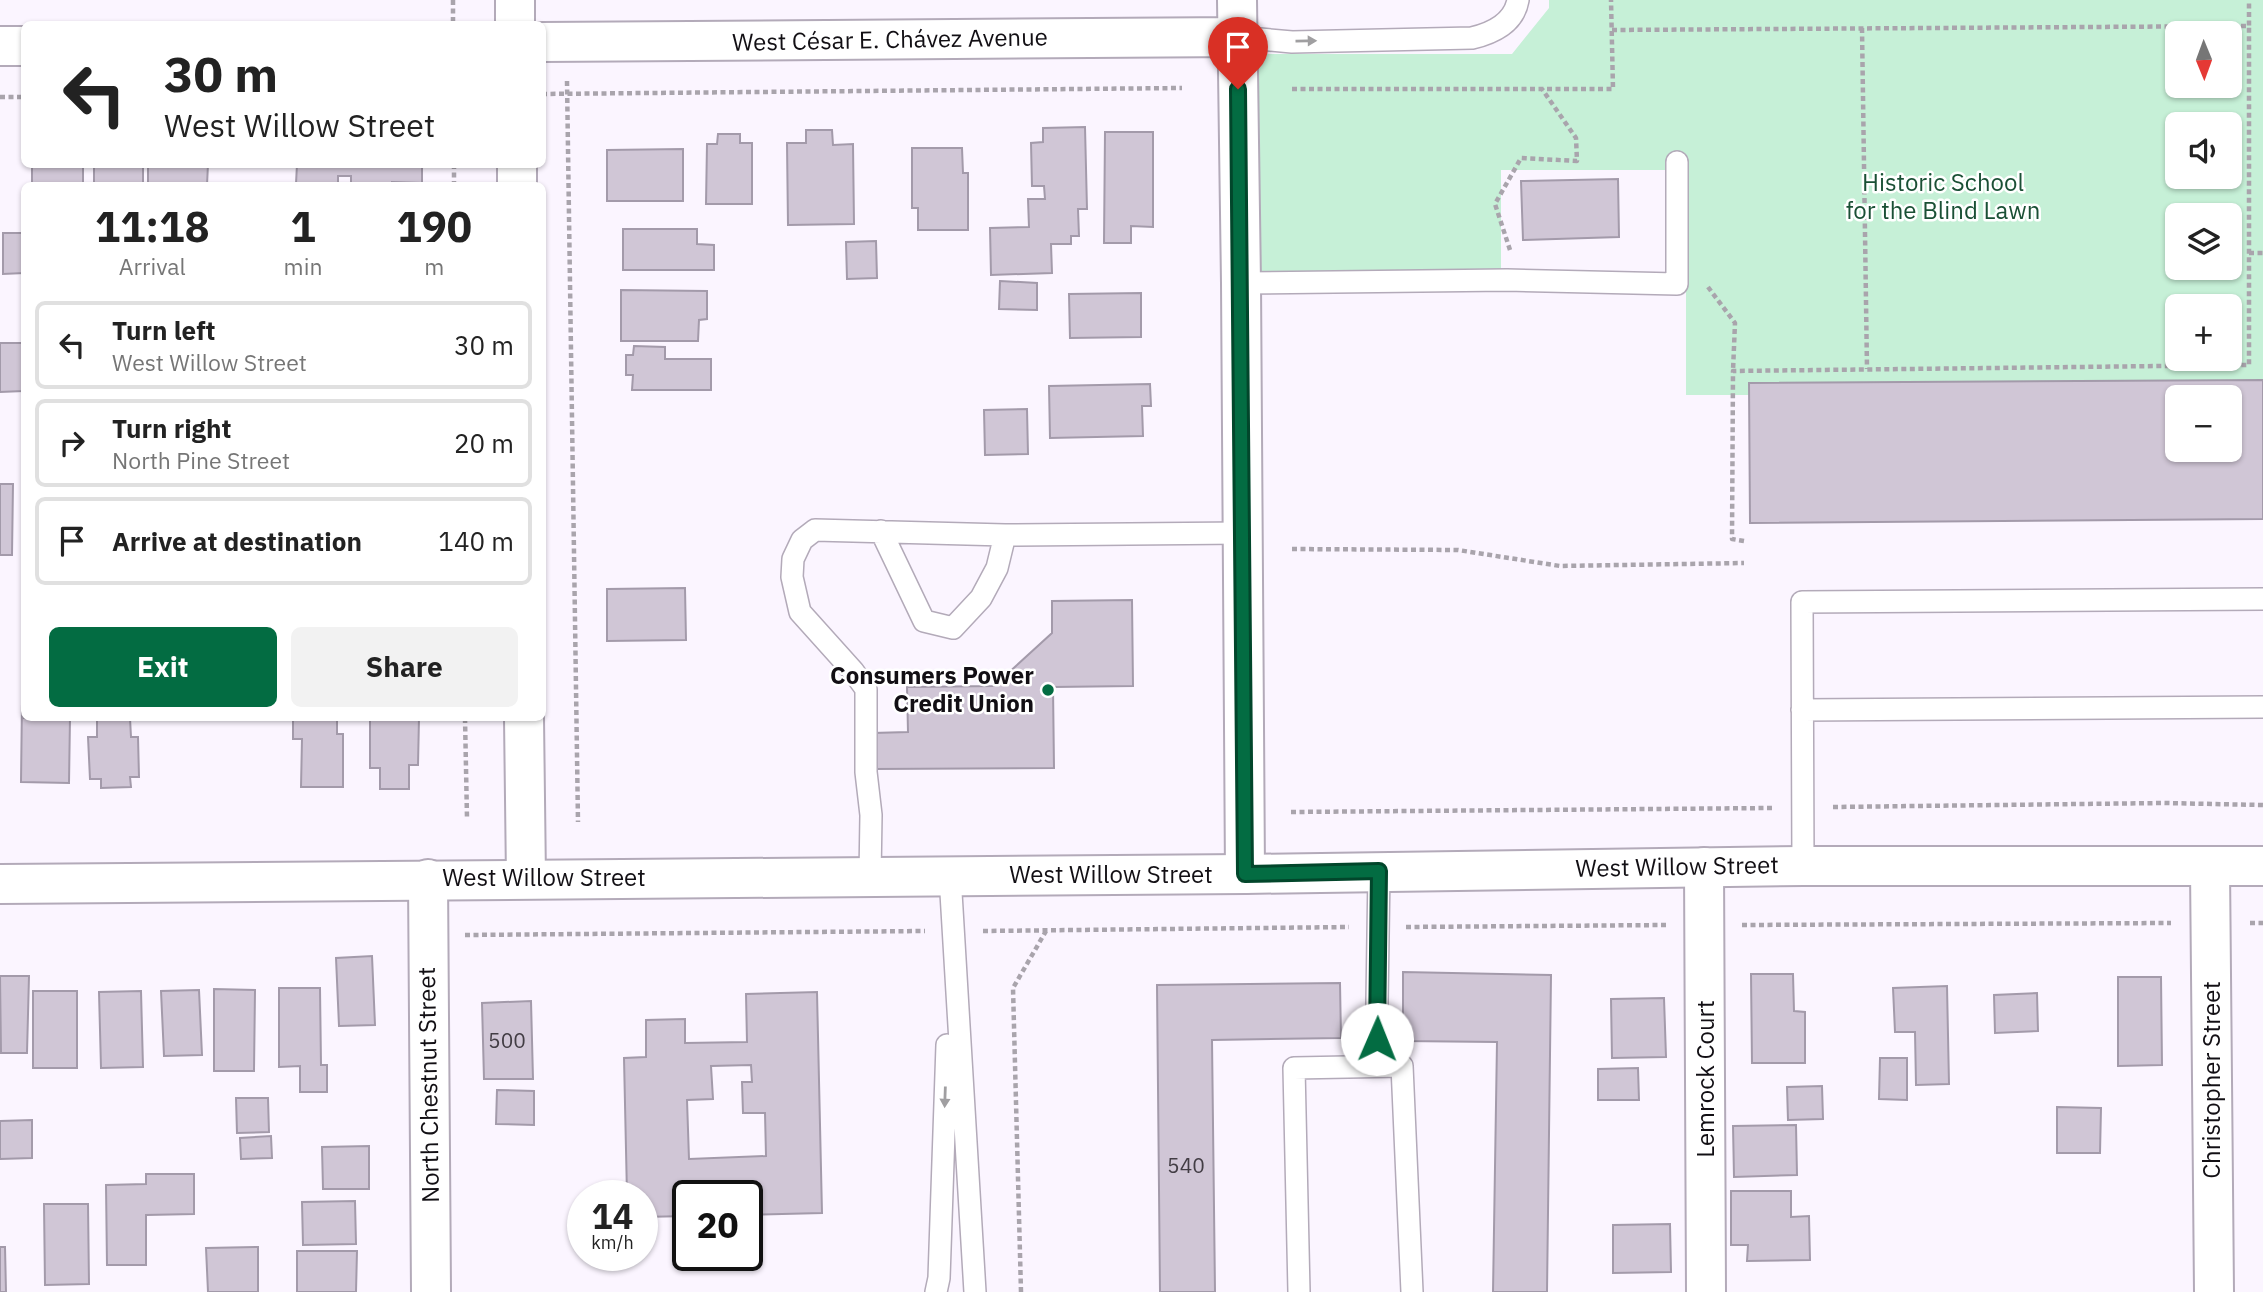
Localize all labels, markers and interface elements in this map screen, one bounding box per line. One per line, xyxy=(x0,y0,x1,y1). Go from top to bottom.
pin xyxy=(1208,17,1268,89)
street label: West César E. Chávez Avenue xyxy=(732,20,1048,58)
north arrow xyxy=(2165,21,2242,98)
map controls xyxy=(2165,21,2242,462)
icon: arrive xyxy=(1219,28,1257,66)
one-way arrow xyxy=(1295,35,1317,47)
text: 30 m xyxy=(164,42,278,105)
icon: left xyxy=(49,49,140,140)
text: West Willow Street xyxy=(164,104,435,146)
button: sound xyxy=(2165,112,2242,189)
park label: Historic School for the Blind Lawn xyxy=(1846,166,2040,226)
text: 11:18 xyxy=(95,199,210,254)
text: 1 xyxy=(290,199,316,254)
text: 190 xyxy=(396,199,472,254)
button: layers xyxy=(2165,203,2242,280)
text: Arrival xyxy=(119,251,186,281)
text: min xyxy=(284,251,322,281)
text: m xyxy=(424,251,444,281)
button: + xyxy=(2165,294,2242,371)
text: Turn left xyxy=(112,313,215,347)
icon: left xyxy=(53,326,91,364)
text: 30 m xyxy=(454,328,514,362)
text: West Willow Street xyxy=(112,347,307,377)
button: − xyxy=(2165,385,2242,462)
text: Turn right xyxy=(112,411,231,445)
icon: right xyxy=(53,424,91,462)
text: 20 m xyxy=(454,426,514,460)
text: North Pine Street xyxy=(112,445,290,475)
icon: arrive xyxy=(53,522,91,560)
text: Arrive at destination xyxy=(112,524,362,558)
text: 140 m xyxy=(438,524,514,558)
button: Exit xyxy=(49,627,277,707)
button: Share xyxy=(291,627,518,707)
place label: Consumers Power Credit Union xyxy=(830,659,1034,719)
marker: Consumers Power Credit Union xyxy=(1040,682,1056,698)
street label: West Willow Street xyxy=(1575,848,1779,884)
street label: West Willow Street xyxy=(1009,858,1213,890)
street label: West Willow Street xyxy=(442,861,646,893)
street label: North Chestnut Street xyxy=(410,967,446,1203)
street label: Christopher Street xyxy=(2195,981,2227,1179)
street label: Lemrock Court xyxy=(1689,1000,1721,1158)
position arrow xyxy=(1340,1002,1414,1076)
house number: 500 xyxy=(488,1026,526,1054)
one-way arrow xyxy=(940,1086,951,1108)
house number: 540 xyxy=(1167,1151,1205,1179)
speed limit sign: 20 xyxy=(672,1180,763,1271)
text: 14 xyxy=(591,1193,634,1239)
text: km/h xyxy=(591,1231,634,1254)

